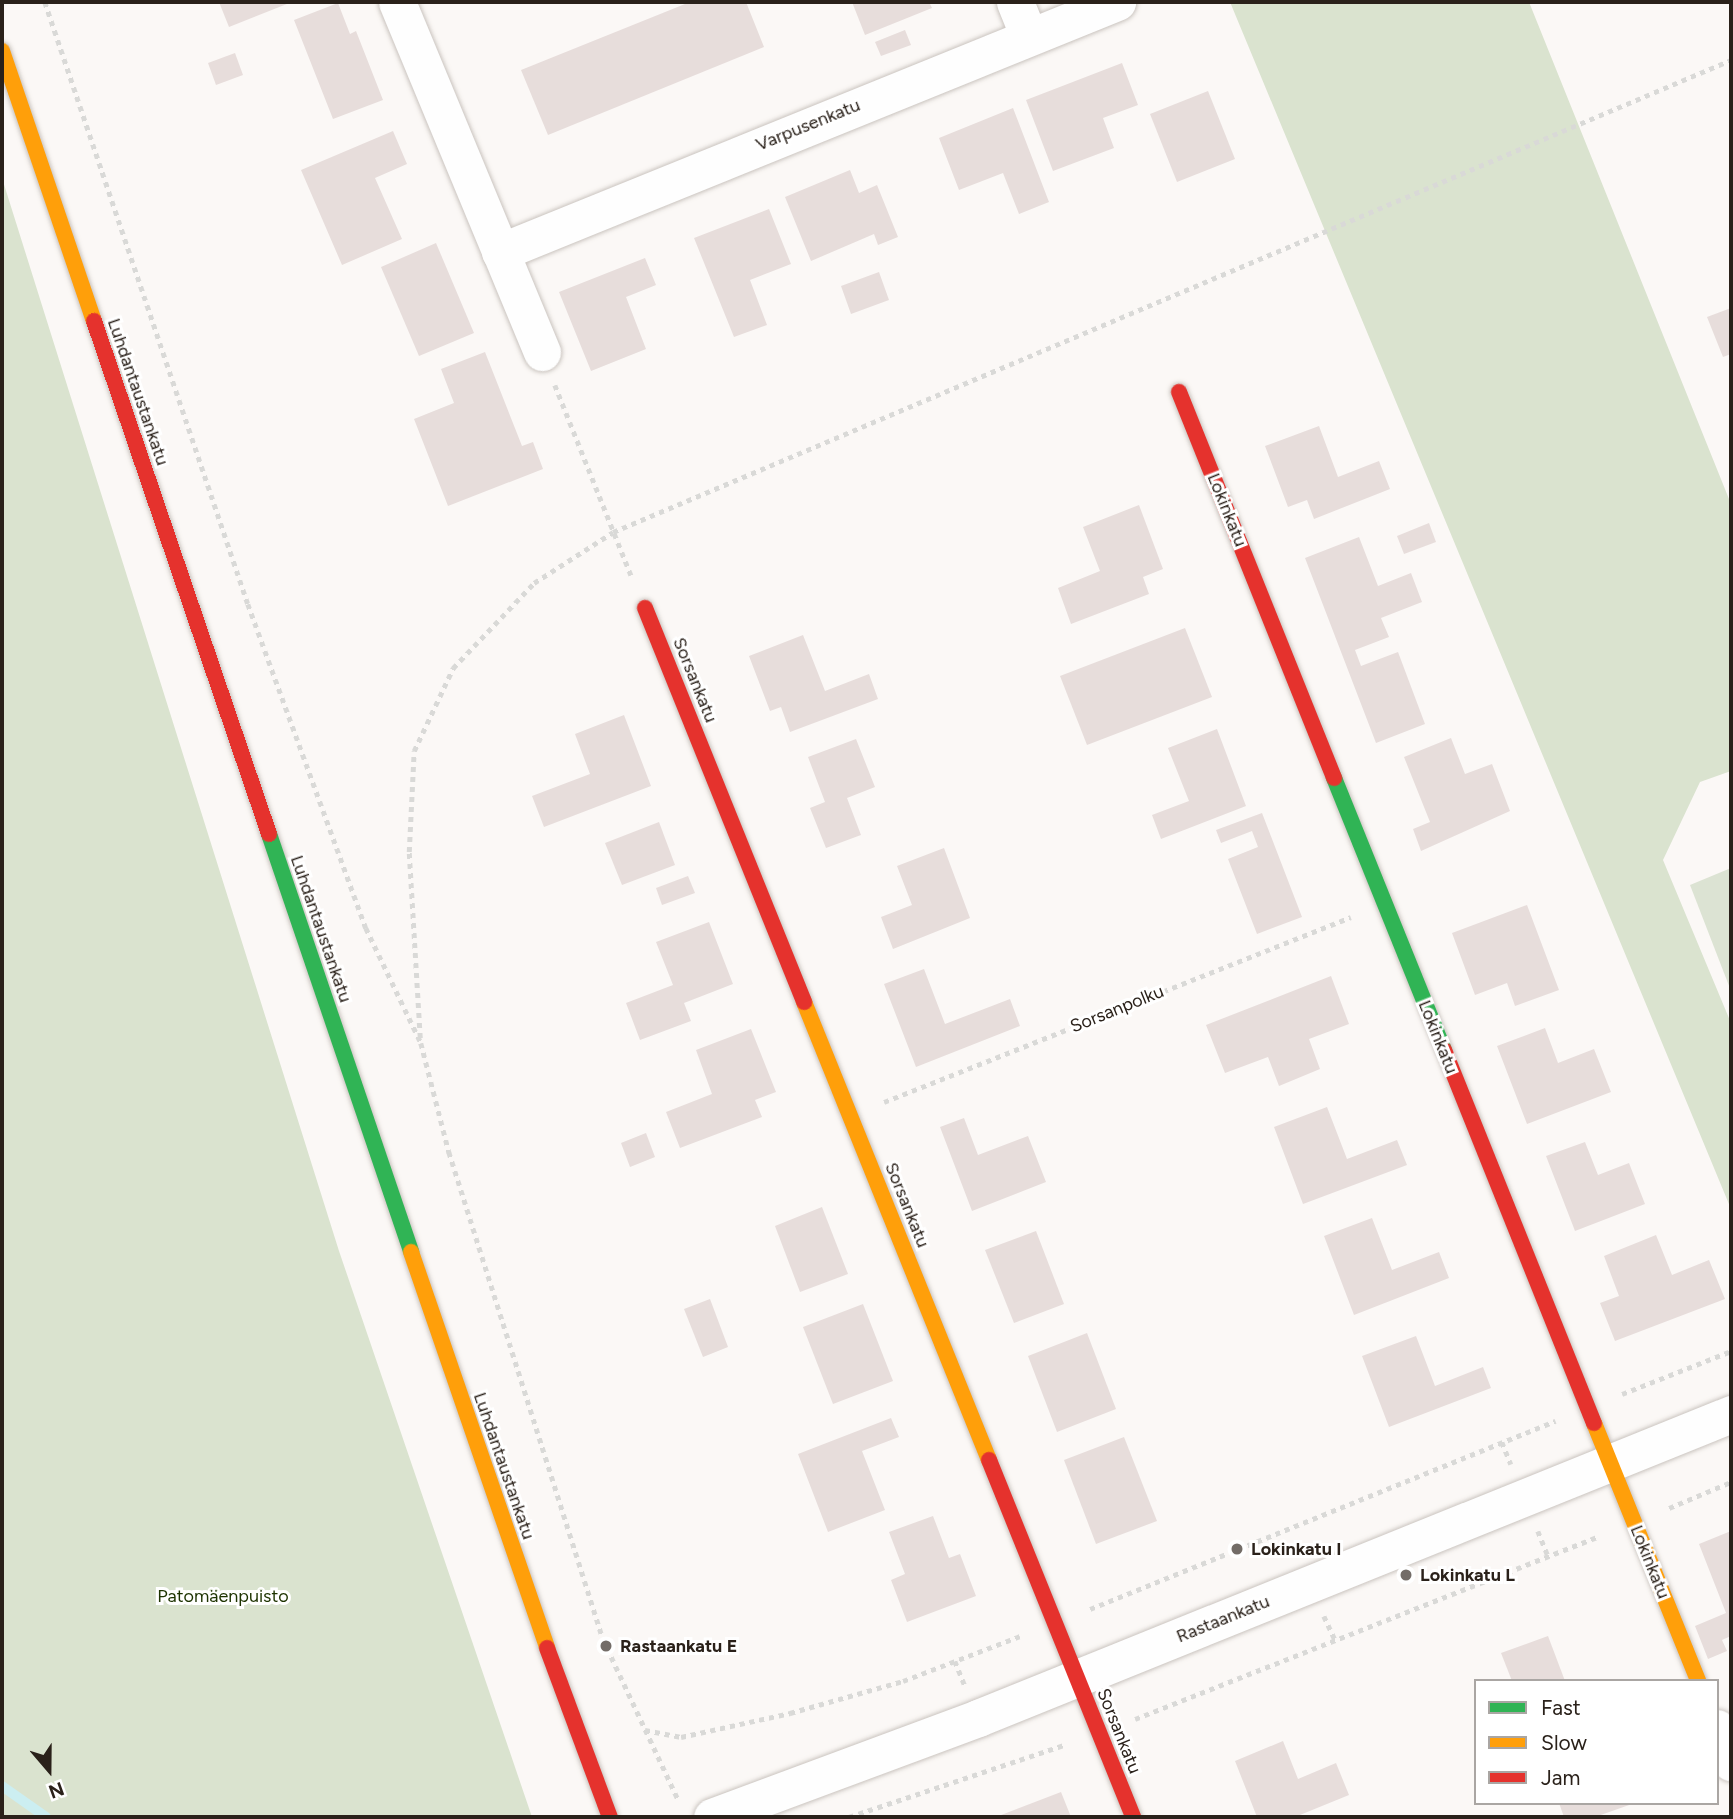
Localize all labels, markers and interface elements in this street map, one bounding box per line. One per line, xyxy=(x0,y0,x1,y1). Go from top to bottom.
street label: Varpusenkatu xyxy=(753,94,863,156)
street label: Luhdantaustankatu xyxy=(103,316,173,468)
street label: Lokinkatu xyxy=(1203,470,1251,550)
street label: Sorsankatu xyxy=(668,634,722,726)
street label: Luhdantaustankatu xyxy=(286,853,356,1005)
street label: Sorsanpolku xyxy=(1067,980,1167,1038)
street label: Lokinkatu xyxy=(1414,997,1462,1077)
street label: Sorsankatu xyxy=(880,1159,934,1251)
street label: Luhdantaustankatu xyxy=(469,1390,539,1542)
street label: Lokinkatu xyxy=(1626,1522,1674,1602)
place label: Lokinkatu I xyxy=(1251,1538,1342,1560)
marker: Lokinkatu I xyxy=(1229,1541,1245,1557)
place label: Lokinkatu L xyxy=(1420,1564,1515,1586)
marker: Lokinkatu L xyxy=(1398,1567,1414,1583)
park label: Patomäenpuisto xyxy=(157,1585,289,1607)
street label: Rastaankatu xyxy=(1173,1591,1273,1647)
place label: Rastaankatu E xyxy=(620,1635,737,1657)
marker: Rastaankatu E xyxy=(598,1638,614,1654)
legend xyxy=(1474,1679,1719,1805)
street label: Sorsankatu xyxy=(1092,1685,1146,1777)
text: Fast xyxy=(1541,1695,1581,1720)
text: Slow xyxy=(1541,1730,1587,1755)
north arrow xyxy=(14,1735,84,1805)
text: Jam xyxy=(1541,1765,1580,1790)
text: N xyxy=(46,1777,67,1804)

